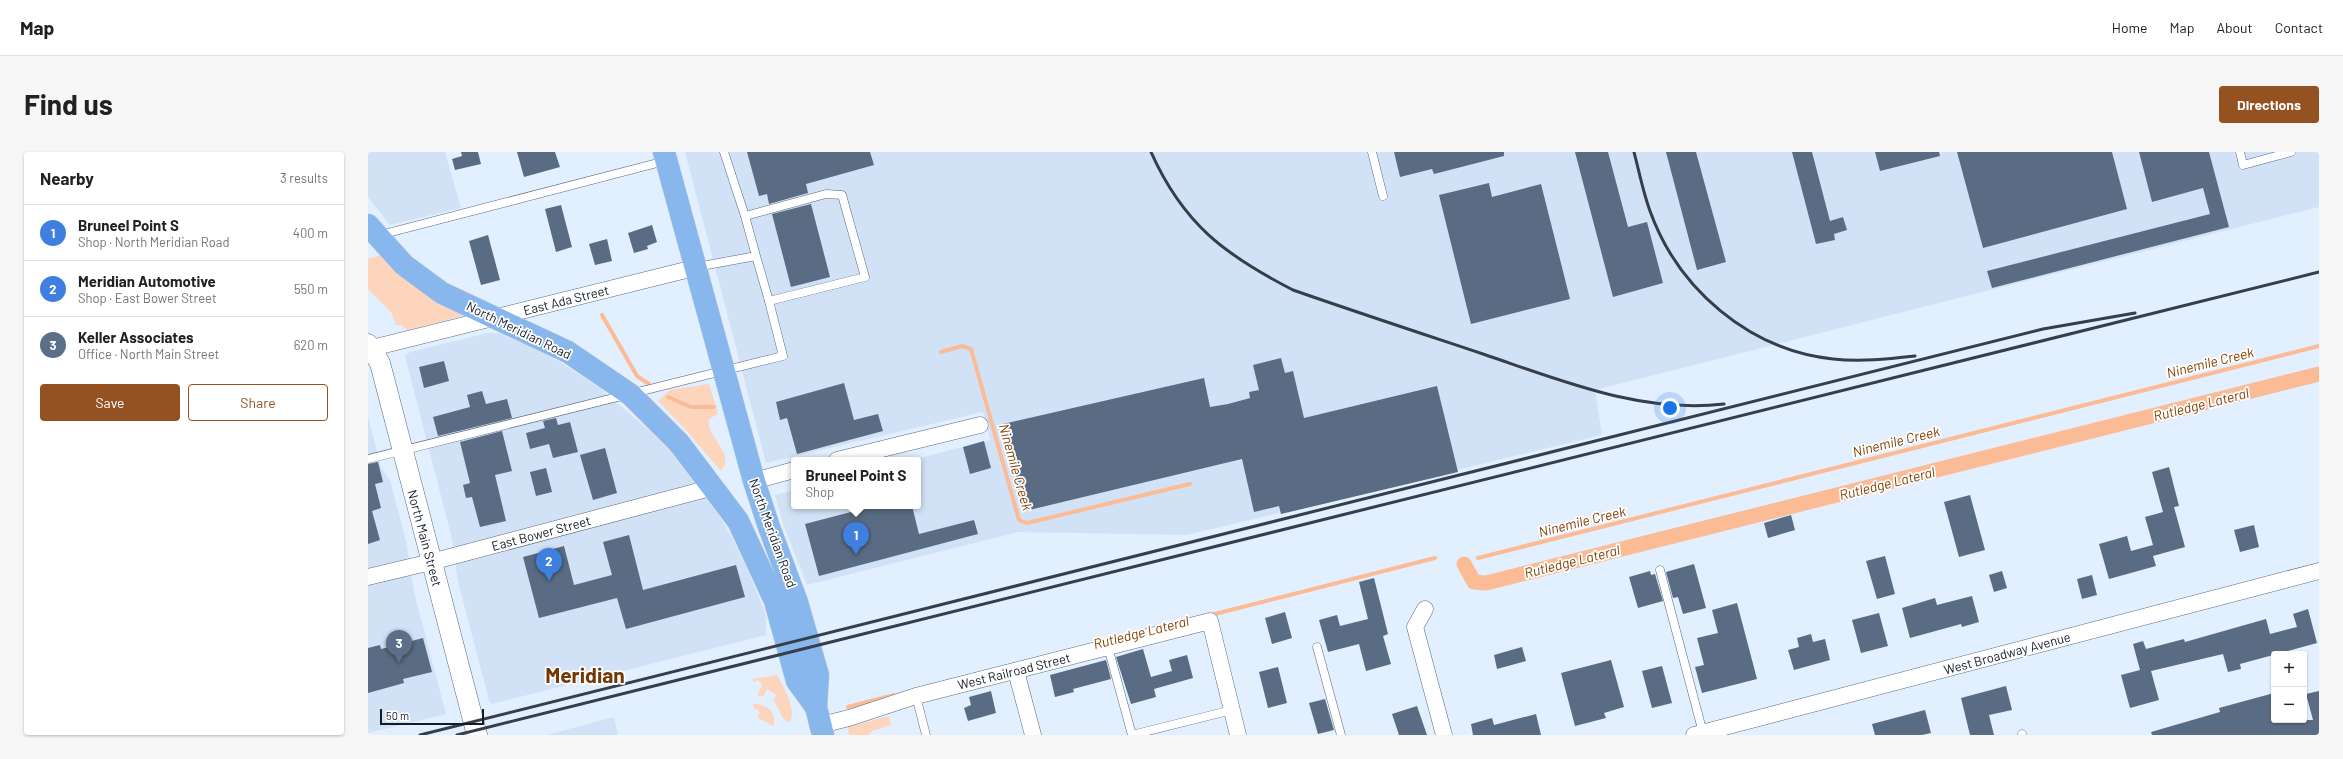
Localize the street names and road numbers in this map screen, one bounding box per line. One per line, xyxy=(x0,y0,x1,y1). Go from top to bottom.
street label: East Ada Street xyxy=(522,282,610,318)
street label: North Meridian Road xyxy=(464,298,574,362)
street label: North Meridian Road xyxy=(746,476,800,590)
street label: North Main Street xyxy=(404,488,446,588)
street label: East Bower Street xyxy=(490,512,592,554)
street label: West Broadway Avenue xyxy=(1942,628,2072,678)
street label: West Railroad Street xyxy=(956,649,1072,693)

